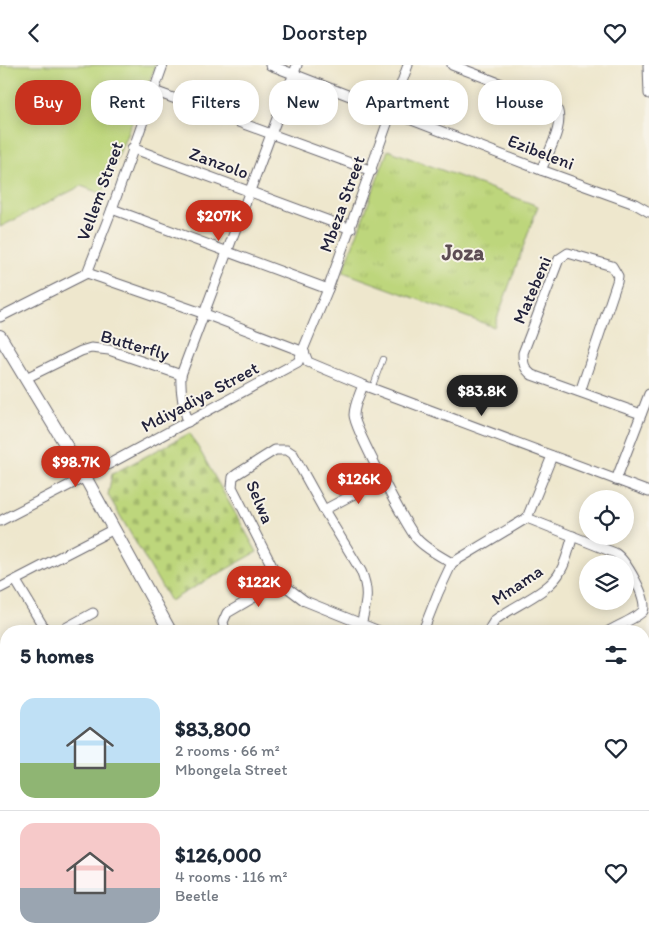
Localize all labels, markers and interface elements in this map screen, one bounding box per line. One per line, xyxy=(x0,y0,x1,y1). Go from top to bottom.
icon: back xyxy=(20,19,48,47)
text: Doorstep xyxy=(281,19,368,46)
icon: heart xyxy=(601,19,629,47)
chip: Buy xyxy=(15,80,81,125)
chip: Rent xyxy=(91,80,163,125)
chip: Filters xyxy=(173,80,259,125)
chip: New xyxy=(269,80,338,125)
chip: Apartment xyxy=(348,80,468,125)
chip: House xyxy=(478,80,562,125)
street label: Ezibeleni xyxy=(505,129,577,175)
street label: Vellem Street xyxy=(72,138,128,244)
street label: Zanzolo xyxy=(186,142,252,184)
street label: Mbeza Street xyxy=(314,152,370,255)
pin: $207K xyxy=(184,199,254,242)
text: $207K xyxy=(197,206,241,225)
district label: Joza xyxy=(441,239,484,266)
street label: Matebeni xyxy=(508,253,556,327)
street label: Butterfly xyxy=(98,325,172,365)
street label: Mdiyadiya Street xyxy=(137,357,263,437)
pin: $83.8K xyxy=(441,375,523,417)
text: $83.8K xyxy=(458,381,506,400)
pin: $98.7K xyxy=(35,445,117,488)
text: $98.7K xyxy=(52,452,100,471)
pin: $126K xyxy=(324,463,394,505)
text: $126K xyxy=(338,469,380,488)
street label: Selwa xyxy=(241,477,279,527)
map controls xyxy=(579,490,634,610)
button: locate xyxy=(579,490,634,545)
button: layers xyxy=(579,555,634,610)
street label: Mnama xyxy=(487,560,547,610)
pin: $122K xyxy=(224,565,294,608)
text: $122K xyxy=(238,572,280,591)
icon: filters xyxy=(602,641,630,669)
text: 5 homes xyxy=(20,643,94,668)
text: $83,800 xyxy=(175,716,251,741)
icon: home xyxy=(60,718,120,778)
icon: heart xyxy=(602,734,630,762)
text: 2 rooms · 66 m² xyxy=(175,741,280,760)
text: Mbongela Street xyxy=(175,760,287,779)
text: $126,000 xyxy=(175,842,261,867)
icon: home xyxy=(60,843,120,903)
icon: heart xyxy=(602,859,630,887)
text: 4 rooms · 116 m² xyxy=(175,867,287,886)
text: Beetle xyxy=(175,886,219,905)

